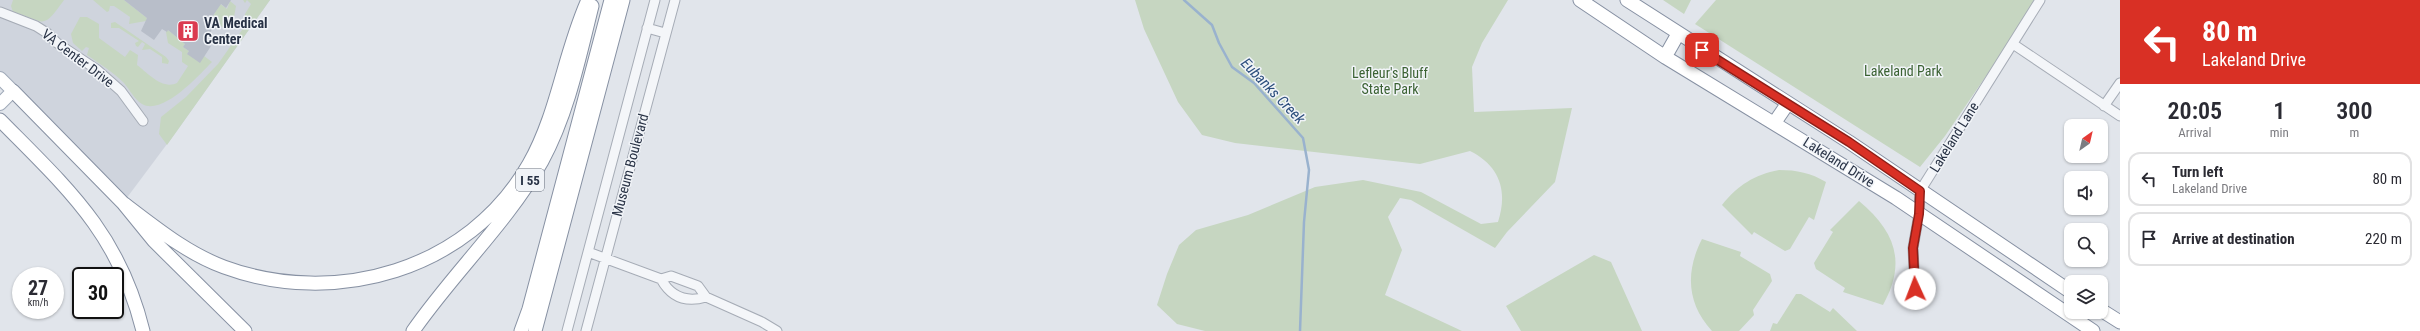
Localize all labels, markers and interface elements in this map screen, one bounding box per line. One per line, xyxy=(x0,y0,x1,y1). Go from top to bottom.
place label: VA Medical Center xyxy=(204,15,268,47)
text: 80 m xyxy=(2202,15,2258,48)
icon: left xyxy=(2136,16,2188,68)
building icon: VA Medical Center xyxy=(175,18,201,44)
street label: VA Center Drive xyxy=(39,26,118,91)
pin xyxy=(1685,33,1719,67)
icon: arrive xyxy=(1691,39,1713,61)
text: Lakeland Drive xyxy=(2202,49,2306,70)
water label: Eubanks Creek xyxy=(1237,54,1309,128)
park label: Lakeland Park xyxy=(1864,63,1943,79)
park label: Lefleur's Bluff State Park xyxy=(1352,65,1429,97)
text: 20:05 xyxy=(2168,97,2222,125)
text: 1 xyxy=(2273,97,2285,125)
text: 300 xyxy=(2336,97,2372,125)
street label: Lakeland Lane xyxy=(1926,99,1982,175)
street label: Museum Boulevard xyxy=(609,112,651,218)
north arrow xyxy=(2064,119,2108,163)
map controls xyxy=(2064,119,2108,319)
text: Arrival xyxy=(2178,125,2211,140)
text: min xyxy=(2270,125,2289,140)
text: m xyxy=(2349,125,2359,140)
street label: Lakeland Drive xyxy=(1800,134,1878,190)
text: Turn left xyxy=(2172,163,2223,181)
icon: left xyxy=(2138,168,2160,190)
road number: I 55 xyxy=(516,169,544,191)
text: 80 m xyxy=(2372,170,2402,188)
button: sound xyxy=(2064,171,2108,215)
text: Lakeland Drive xyxy=(2172,181,2247,196)
button: search xyxy=(2064,223,2108,267)
icon: arrive xyxy=(2138,228,2160,250)
text: Arrive at destination xyxy=(2172,230,2295,248)
text: 220 m xyxy=(2365,230,2402,248)
speed limit sign: 30 xyxy=(72,267,124,319)
position arrow xyxy=(1894,268,1936,310)
button: layers xyxy=(2064,275,2108,319)
text: 27 xyxy=(28,276,48,300)
text: km/h xyxy=(28,297,48,308)

